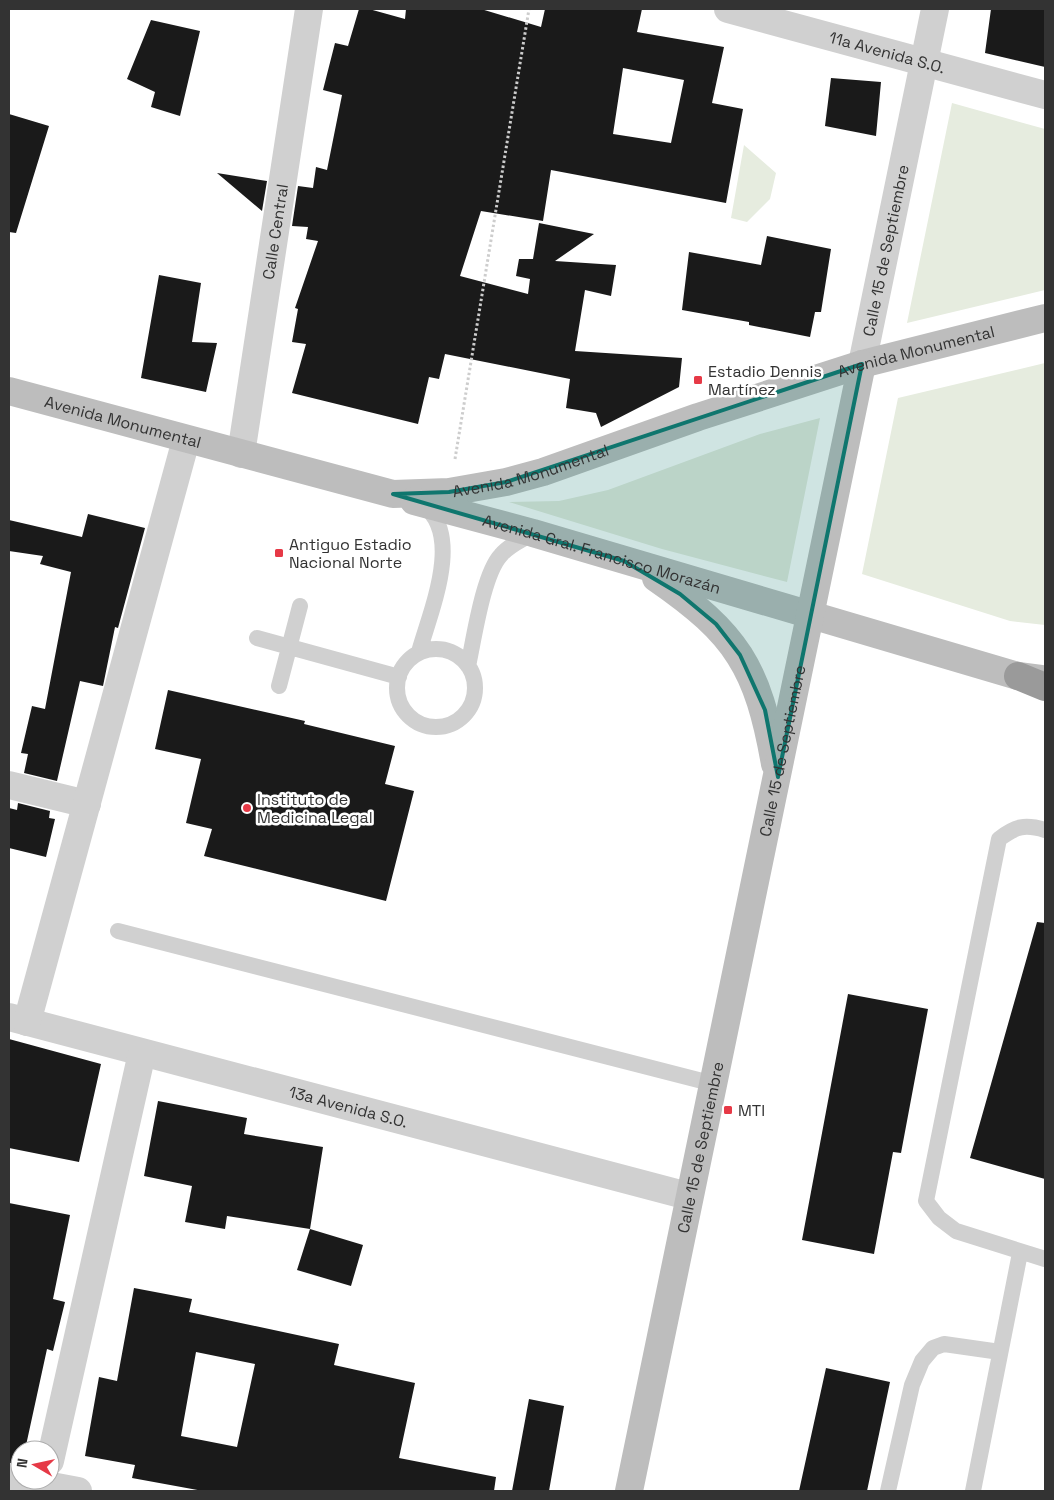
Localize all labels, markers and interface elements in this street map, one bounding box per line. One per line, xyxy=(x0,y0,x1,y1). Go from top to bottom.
street label: 11a Avenida S.O. xyxy=(827,27,947,78)
street label: Calle 15 de Septiembre xyxy=(858,163,914,338)
street label: Calle Central xyxy=(258,182,293,281)
street label: Avenida Monumental xyxy=(835,321,997,382)
place label: Estadio Dennis Martínez xyxy=(708,361,822,400)
marker: Estadio Dennis Martínez xyxy=(692,374,704,386)
street label: Avenida Monumental xyxy=(42,391,204,453)
street label: Avenida Monumental xyxy=(451,440,612,502)
street label: Avenida Gral. Francisco Morazán xyxy=(480,510,723,599)
place label: Antiguo Estadio Nacional Norte xyxy=(289,534,412,573)
marker: Antiguo Estadio Nacional Norte xyxy=(273,547,285,559)
street label: Calle 15 de Septiembre xyxy=(755,663,811,838)
place label: Instituto de Medicina Legal xyxy=(257,789,373,828)
marker: Instituto de Medicina Legal xyxy=(241,802,253,814)
street label: Calle 15 de Septiembre xyxy=(673,1060,729,1235)
street label: 13a Avenida S.O. xyxy=(286,1081,410,1133)
place label: MTI xyxy=(738,1100,765,1121)
marker: MTI xyxy=(722,1104,734,1116)
north arrow xyxy=(10,1440,60,1490)
text: N xyxy=(13,1457,32,1469)

